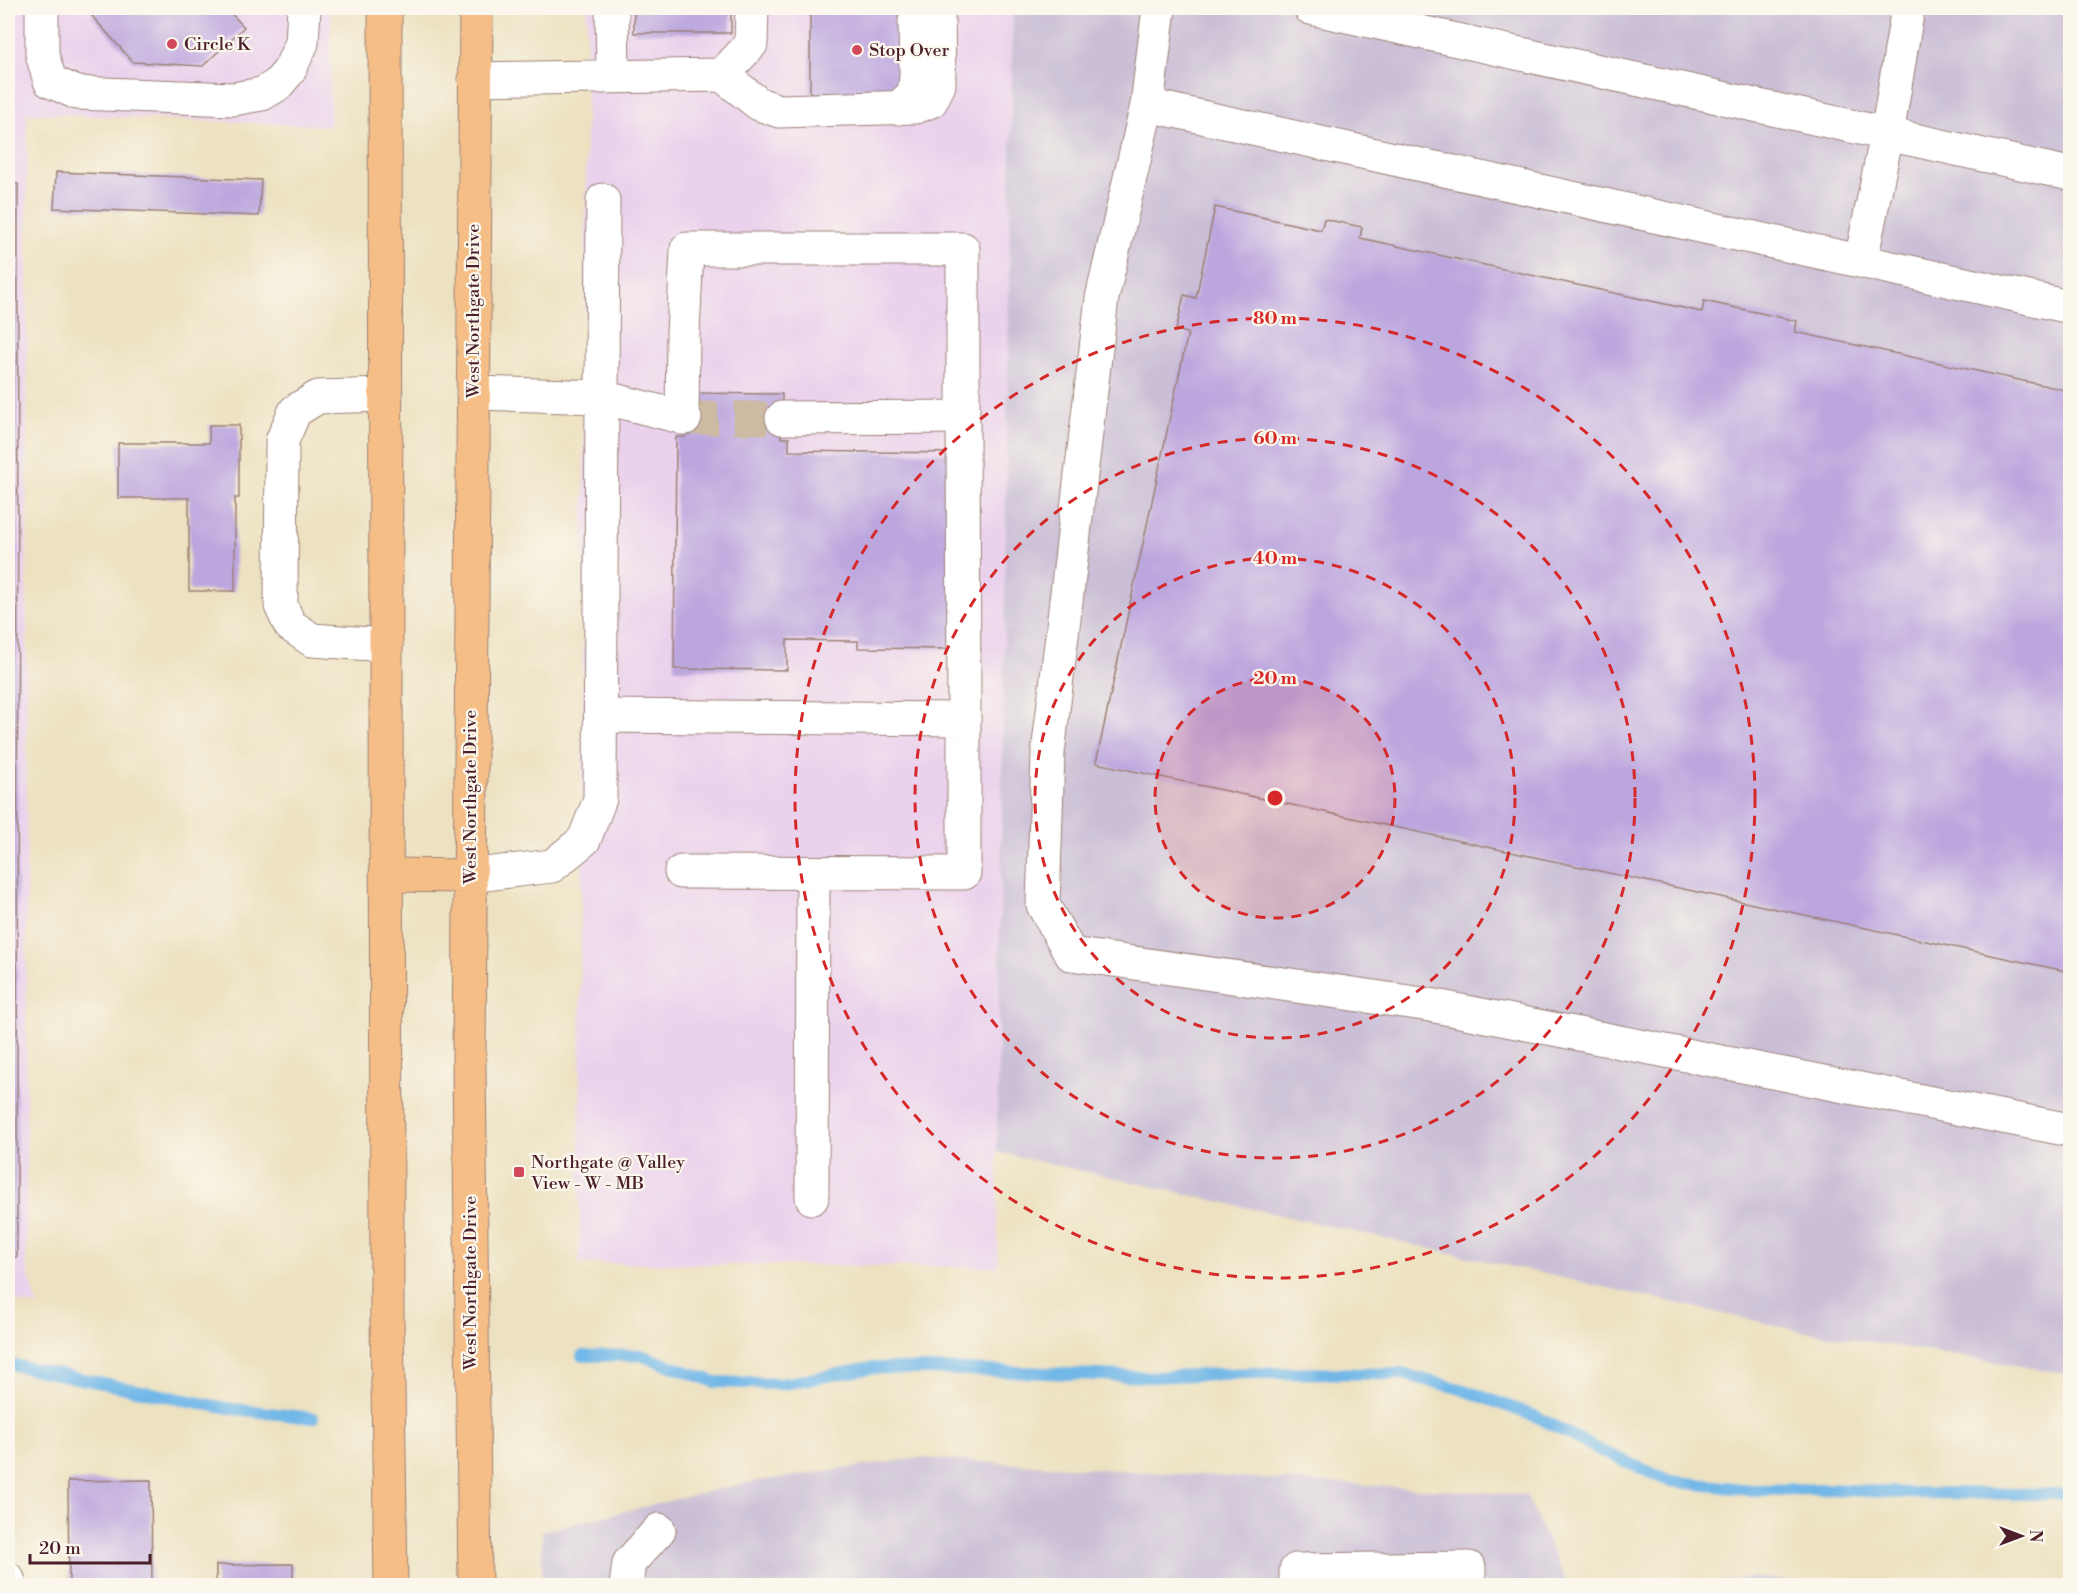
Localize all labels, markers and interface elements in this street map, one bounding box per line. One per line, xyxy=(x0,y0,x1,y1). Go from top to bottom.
place label: Circle K xyxy=(184,33,252,56)
marker: Circle K xyxy=(165,37,179,51)
place label: Stop Over xyxy=(869,39,950,62)
marker: Stop Over xyxy=(850,43,864,57)
street label: West Northgate Drive xyxy=(462,224,485,399)
text: 80 m xyxy=(1253,307,1298,330)
text: 60 m xyxy=(1253,427,1297,450)
text: 40 m xyxy=(1253,547,1298,570)
text: 20 m xyxy=(1253,667,1297,690)
street label: West Northgate Drive xyxy=(459,710,482,885)
centre of rings xyxy=(1265,788,1285,808)
place label: Northgate @ Valley View - W - MB xyxy=(530,1151,685,1195)
marker: Northgate @ Valley View - W - MB xyxy=(512,1165,526,1179)
street label: West Northgate Drive xyxy=(459,1196,482,1371)
north arrow xyxy=(1991,1506,2051,1566)
scale bar xyxy=(30,1527,150,1565)
text: N xyxy=(2025,1530,2045,1543)
text: 20 m xyxy=(39,1537,81,1560)

